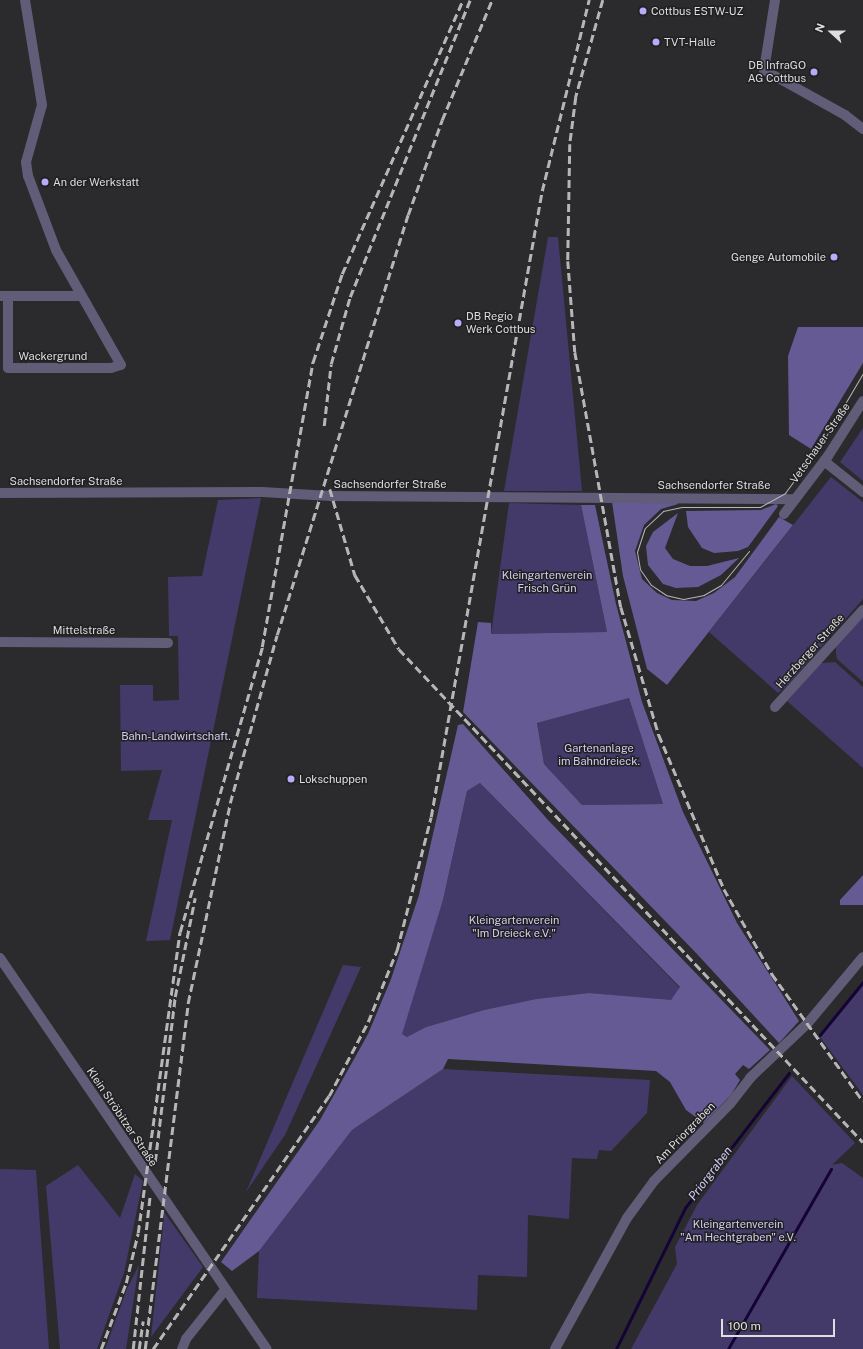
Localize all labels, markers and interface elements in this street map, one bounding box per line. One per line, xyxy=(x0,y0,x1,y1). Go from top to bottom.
place label: Cottbus ESTW-UZ xyxy=(651,4,744,18)
marker: Cottbus ESTW-UZ xyxy=(638,6,648,16)
north arrow xyxy=(811,12,851,52)
text: N xyxy=(813,22,827,34)
place label: TVT-Halle xyxy=(664,35,716,49)
marker: TVT-Halle xyxy=(651,37,661,47)
place label: DB InfraGO AG Cottbus xyxy=(748,59,806,85)
marker: DB InfraGO AG Cottbus xyxy=(809,67,819,77)
place label: An der Werkstatt xyxy=(53,175,140,189)
marker: An der Werkstatt xyxy=(40,177,50,187)
place label: Genge Automobile xyxy=(731,250,826,264)
marker: Genge Automobile xyxy=(829,252,839,262)
place label: DB Regio Werk Cottbus xyxy=(466,310,535,336)
marker: DB Regio Werk Cottbus xyxy=(453,318,463,328)
street label: Wackergrund xyxy=(19,349,87,363)
street label: Vetschauer Straße xyxy=(787,400,853,486)
street label: Sachsendorfer Straße xyxy=(10,474,122,488)
street label: Sachsendorfer Straße xyxy=(334,477,446,491)
street label: Sachsendorfer Straße xyxy=(658,478,770,492)
park label: Kleingartenverein Frisch Grün xyxy=(502,569,592,595)
street label: Herzberger Straße xyxy=(773,611,847,691)
street label: Mittelstraße xyxy=(53,623,115,637)
park label: Bahn-Landwirtschaft. xyxy=(121,729,231,743)
park label: Gartenanlage im Bahndreieck. xyxy=(558,742,640,768)
place label: Lokschuppen xyxy=(299,772,367,786)
marker: Lokschuppen xyxy=(286,774,296,784)
park label: Kleingartenverein "Im Dreieck e.V." xyxy=(469,914,559,940)
street label: Klein Ströbitzer Straße xyxy=(84,1065,160,1169)
street label: Am Priorgraben xyxy=(652,1099,718,1167)
water label: Priorgraben xyxy=(686,1144,736,1204)
park label: Kleingartenverein "Am Hechtgraben" e.V. xyxy=(680,1218,796,1244)
scale bar xyxy=(723,1311,837,1337)
text: 100 m xyxy=(728,1319,761,1333)

